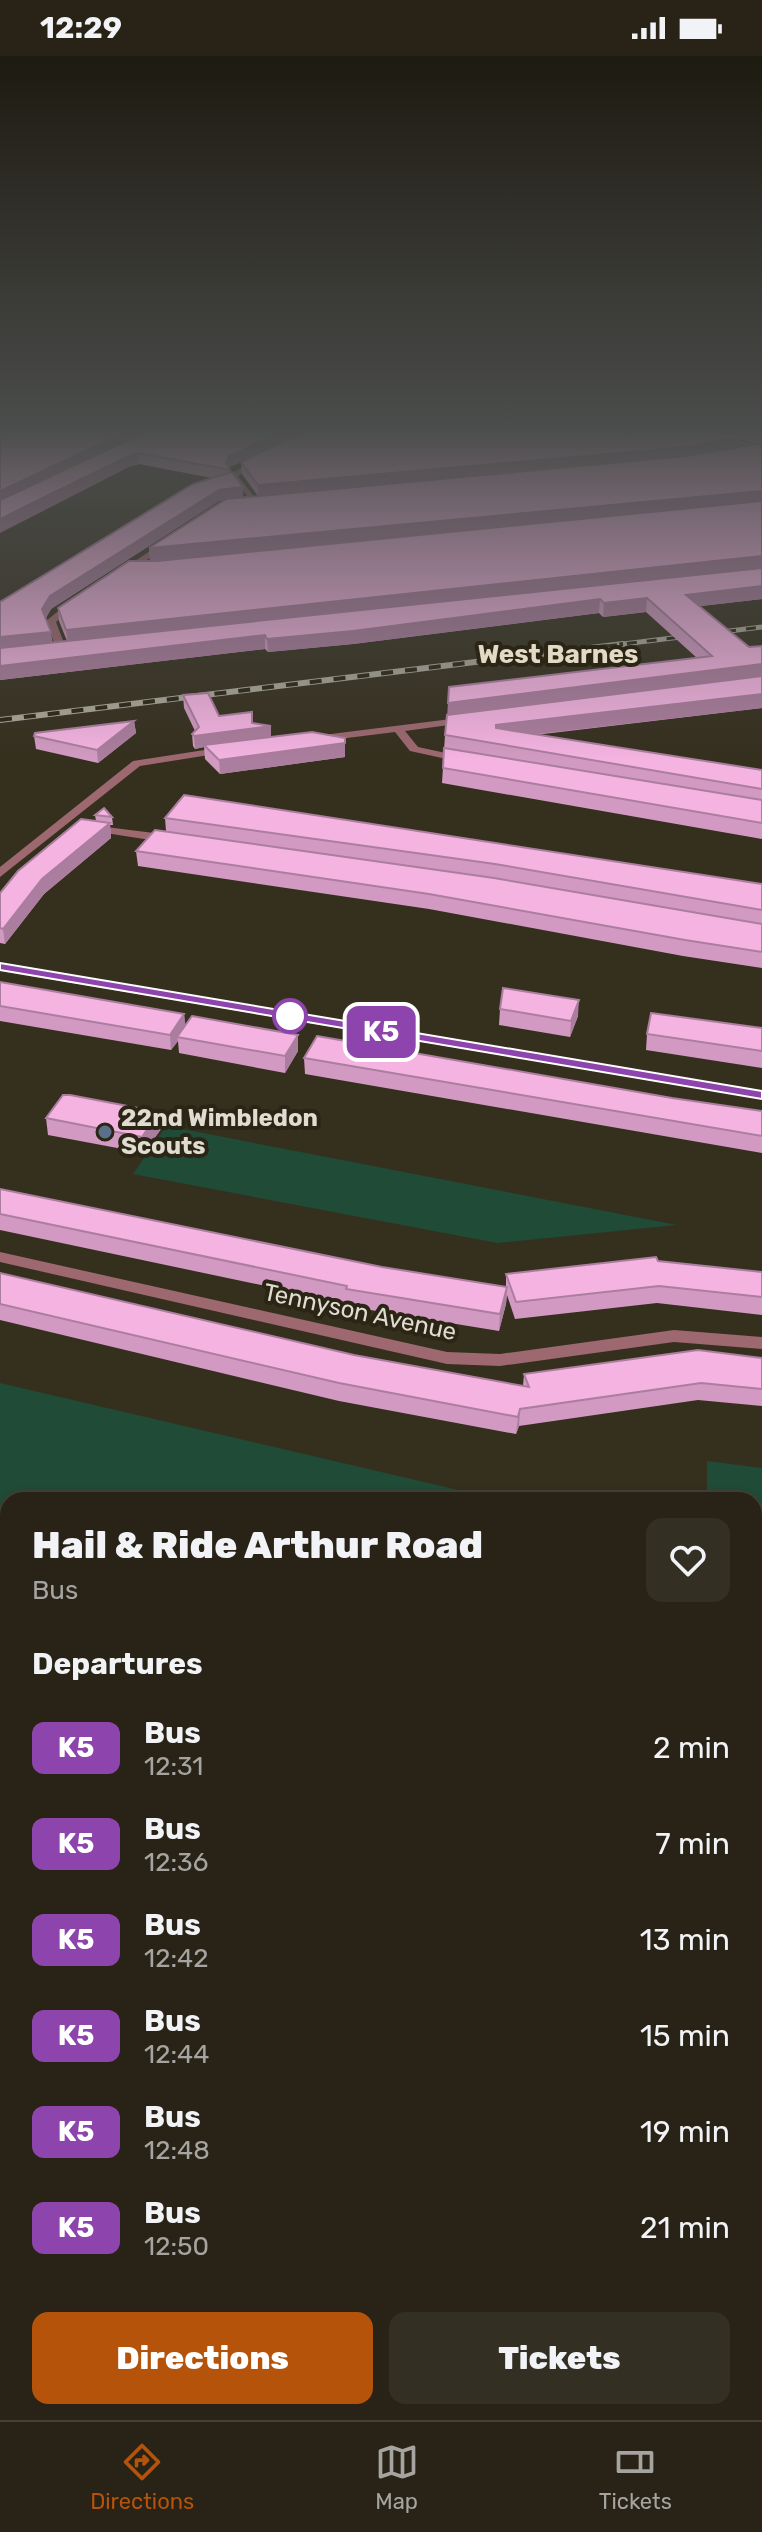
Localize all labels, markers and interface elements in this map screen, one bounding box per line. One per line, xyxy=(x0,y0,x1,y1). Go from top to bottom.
text: 12:29 xyxy=(40,10,122,46)
district label: West Barnes xyxy=(478,639,638,670)
unlabelled marker xyxy=(273,999,307,1033)
line badge: K5 xyxy=(345,1006,417,1058)
text: K5 xyxy=(363,1015,399,1048)
place label: 22nd Wimbledon Scouts xyxy=(121,1104,318,1160)
marker: 22nd Wimbledon Scouts xyxy=(96,1123,114,1141)
street label: Tennyson Avenue xyxy=(261,1278,459,1346)
button: heart xyxy=(646,1518,730,1602)
text: Hail & Ride Arthur Road xyxy=(32,1522,483,1568)
text: Bus xyxy=(32,1575,78,1606)
text: Departures xyxy=(32,1646,203,1682)
text: Bus xyxy=(144,1715,201,1751)
text: 2 min xyxy=(653,1730,730,1766)
text: K5 xyxy=(58,1731,94,1764)
text: 12:31 xyxy=(144,1751,203,1782)
text: Bus xyxy=(144,1811,201,1847)
text: 7 min xyxy=(655,1826,730,1862)
text: K5 xyxy=(58,1827,94,1860)
text: 12:36 xyxy=(144,1847,208,1878)
text: Bus xyxy=(144,1907,201,1943)
text: 13 min xyxy=(640,1922,730,1958)
text: K5 xyxy=(58,1923,94,1956)
text: 12:42 xyxy=(144,1943,208,1974)
text: Bus xyxy=(144,2003,201,2039)
text: 15 min xyxy=(640,2018,730,2054)
text: K5 xyxy=(58,2019,94,2052)
text: 12:44 xyxy=(144,2039,209,2070)
text: Bus xyxy=(144,2099,201,2135)
text: 19 min xyxy=(640,2114,730,2150)
text: K5 xyxy=(58,2115,94,2148)
text: 12:48 xyxy=(144,2135,210,2166)
text: Bus xyxy=(144,2195,201,2231)
text: 21 min xyxy=(640,2210,730,2246)
text: K5 xyxy=(58,2211,94,2244)
text: 12:50 xyxy=(144,2231,209,2262)
button: Directions xyxy=(32,2312,373,2404)
button: Tickets xyxy=(389,2312,730,2404)
tab: Directions xyxy=(90,2440,194,2515)
tab: Map xyxy=(375,2440,419,2515)
tab: Tickets xyxy=(599,2440,672,2515)

